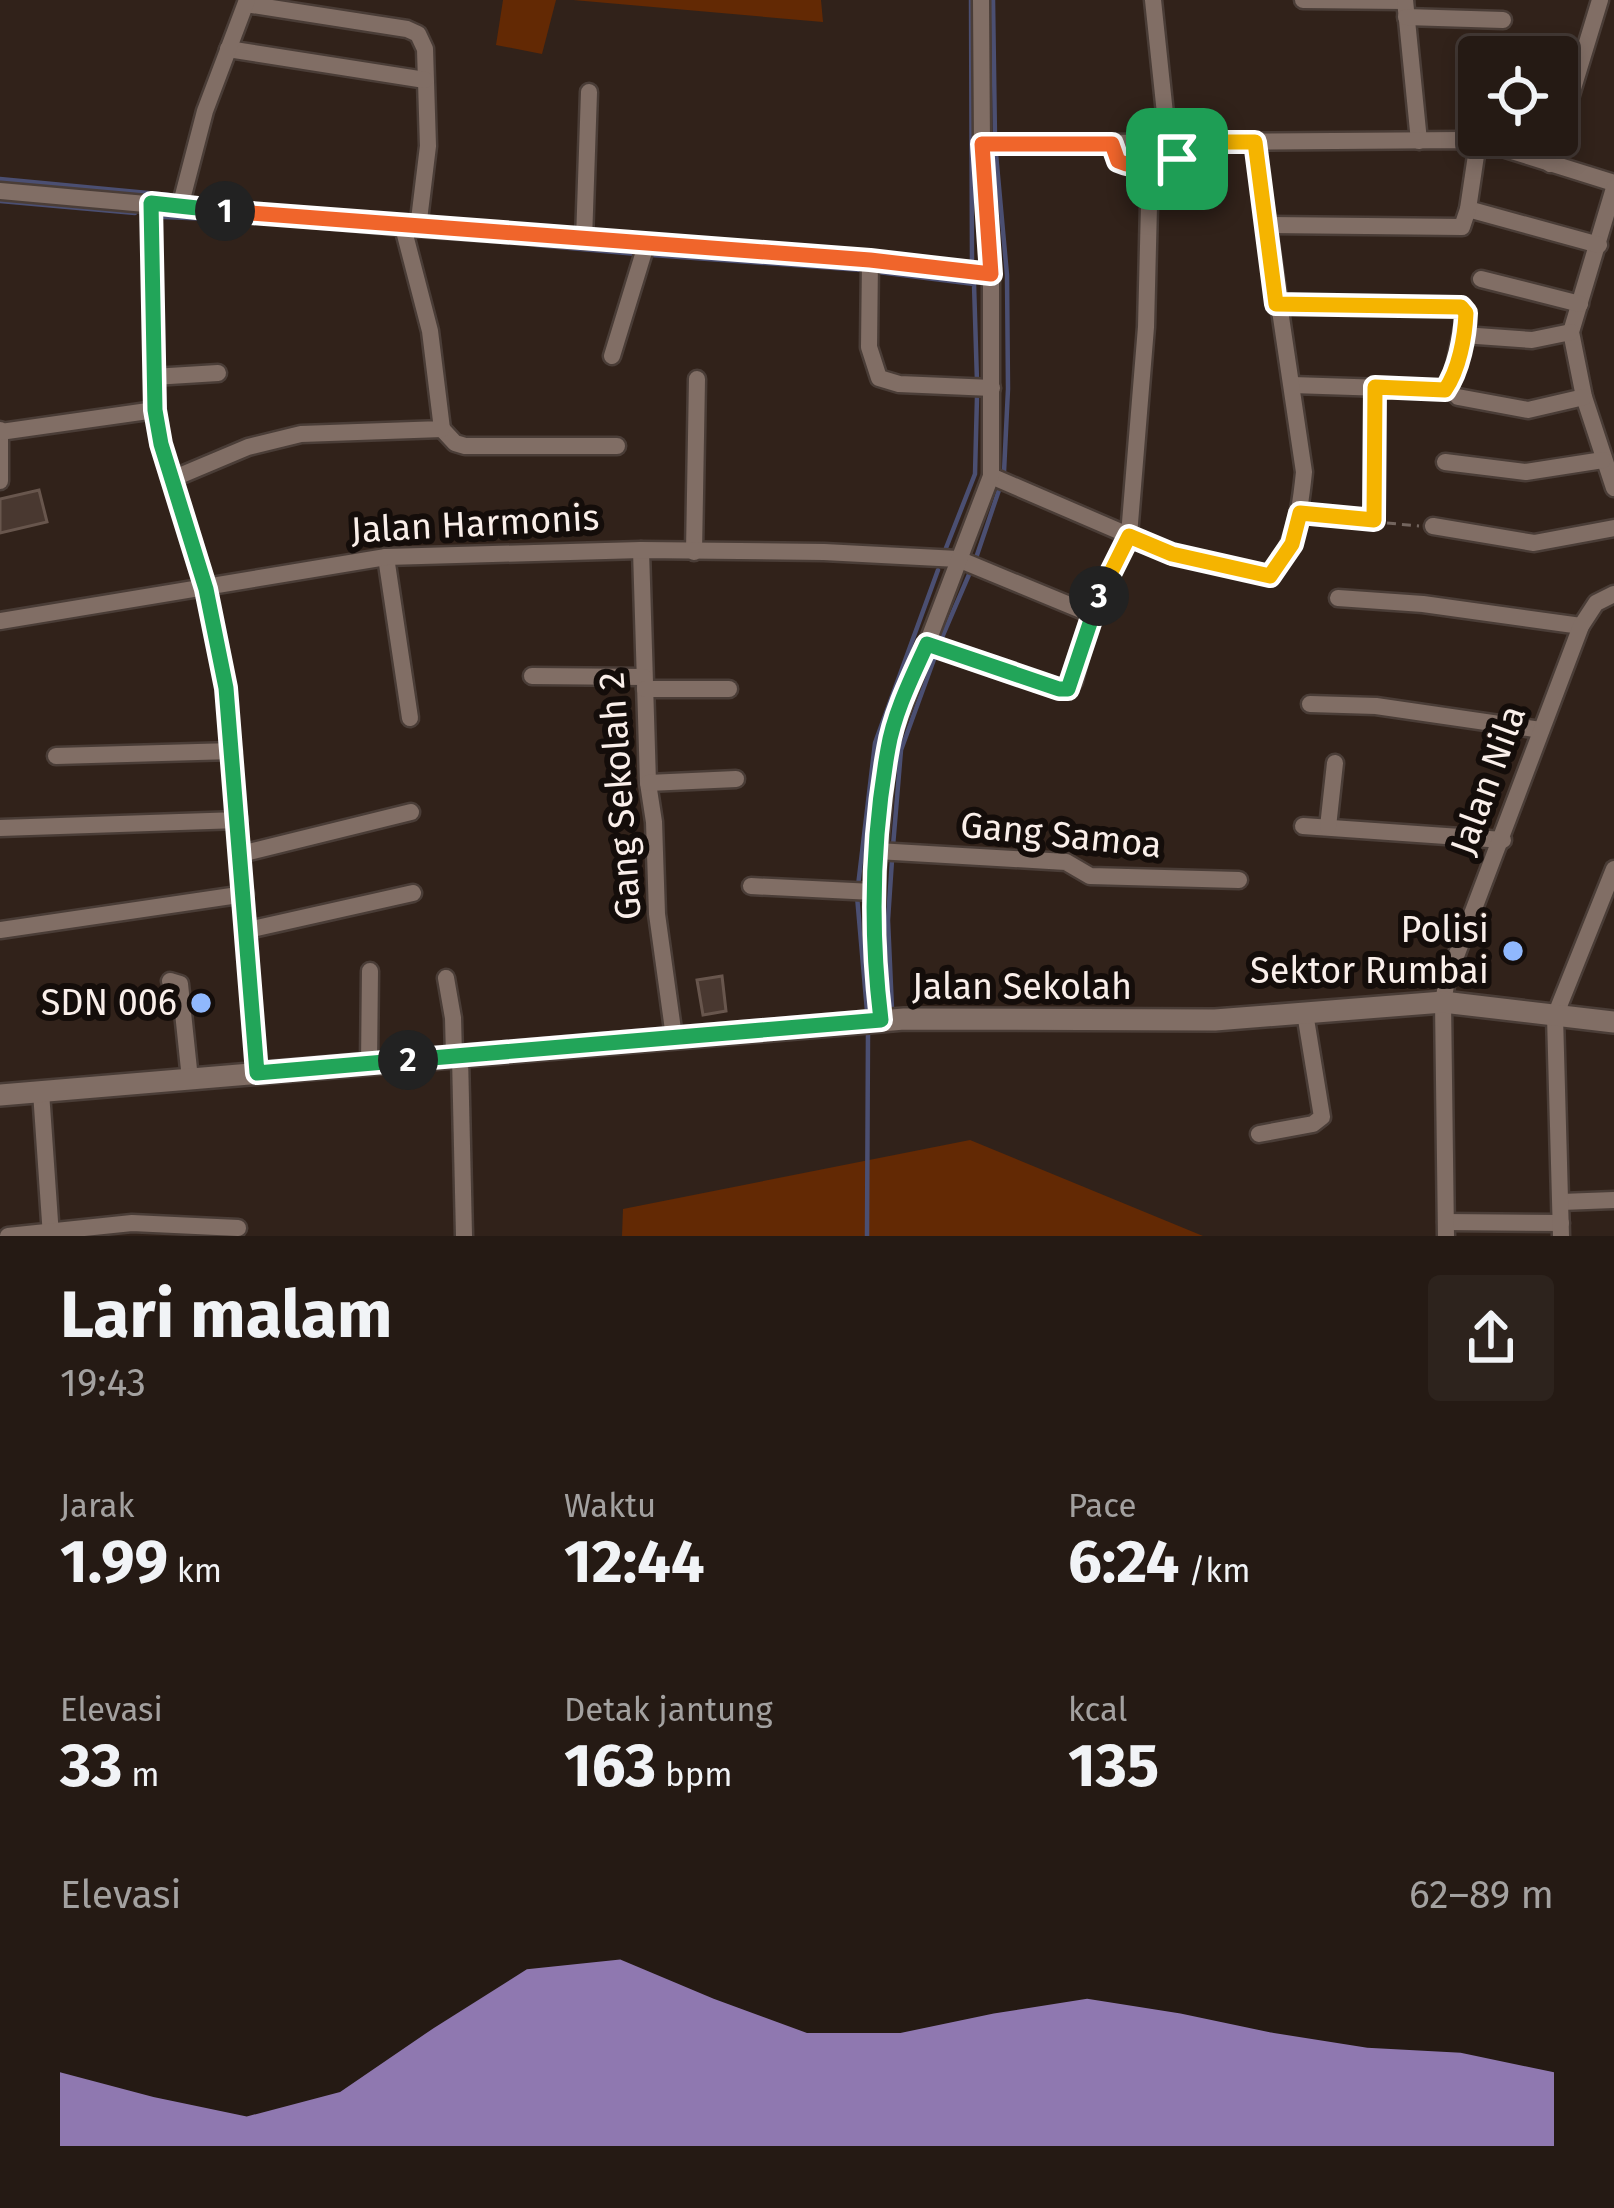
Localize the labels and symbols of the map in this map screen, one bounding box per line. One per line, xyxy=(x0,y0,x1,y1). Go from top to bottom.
pin xyxy=(1126,108,1228,210)
pin: 1 xyxy=(195,181,255,241)
street label: Jalan Harmonis xyxy=(350,496,600,552)
pin: 3 xyxy=(1069,566,1129,626)
street label: Gang Sekolah 2 xyxy=(589,671,651,921)
street label: Jalan Nila xyxy=(1441,699,1535,861)
street label: Gang Samoa xyxy=(958,803,1164,867)
place label: Polisi Sektor Rumbai xyxy=(1250,908,1489,993)
marker: Polisi Sektor Rumbai xyxy=(1500,938,1526,964)
street label: Jalan Sekolah xyxy=(912,965,1132,1009)
place label: SDN 006 xyxy=(41,981,177,1025)
marker: SDN 006 xyxy=(188,990,214,1016)
pin: 2 xyxy=(378,1030,438,1090)

